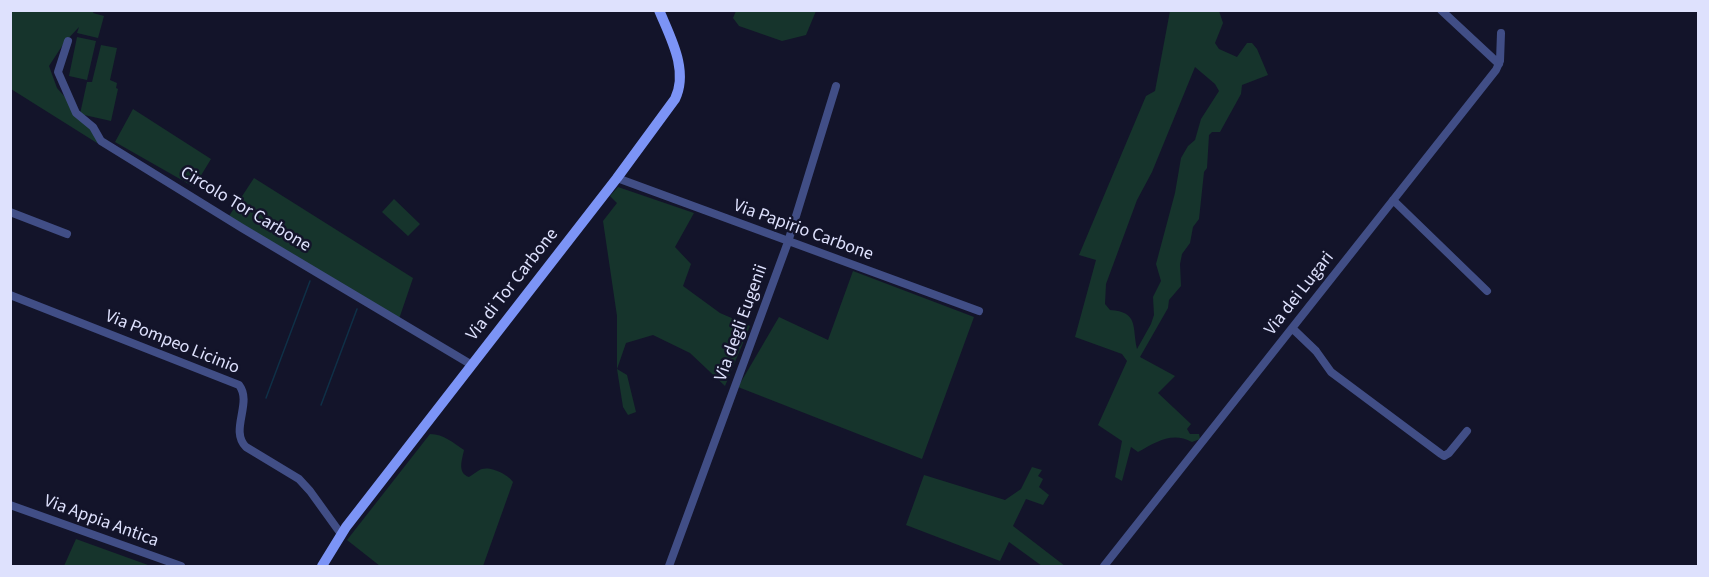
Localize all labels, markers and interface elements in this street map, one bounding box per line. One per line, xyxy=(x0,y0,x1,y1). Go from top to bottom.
street label: Circolo Tor Carbone xyxy=(176,163,314,257)
street label: Via Papirio Carbone xyxy=(730,196,876,266)
street label: Via di Tor Carbone xyxy=(462,225,564,345)
street label: Via dei Lugari xyxy=(1261,248,1339,340)
street label: Via degli Eugenii xyxy=(711,262,773,384)
street label: Via Pompeo Licinio xyxy=(102,306,242,380)
street label: Via Appia Antica xyxy=(41,491,161,553)

